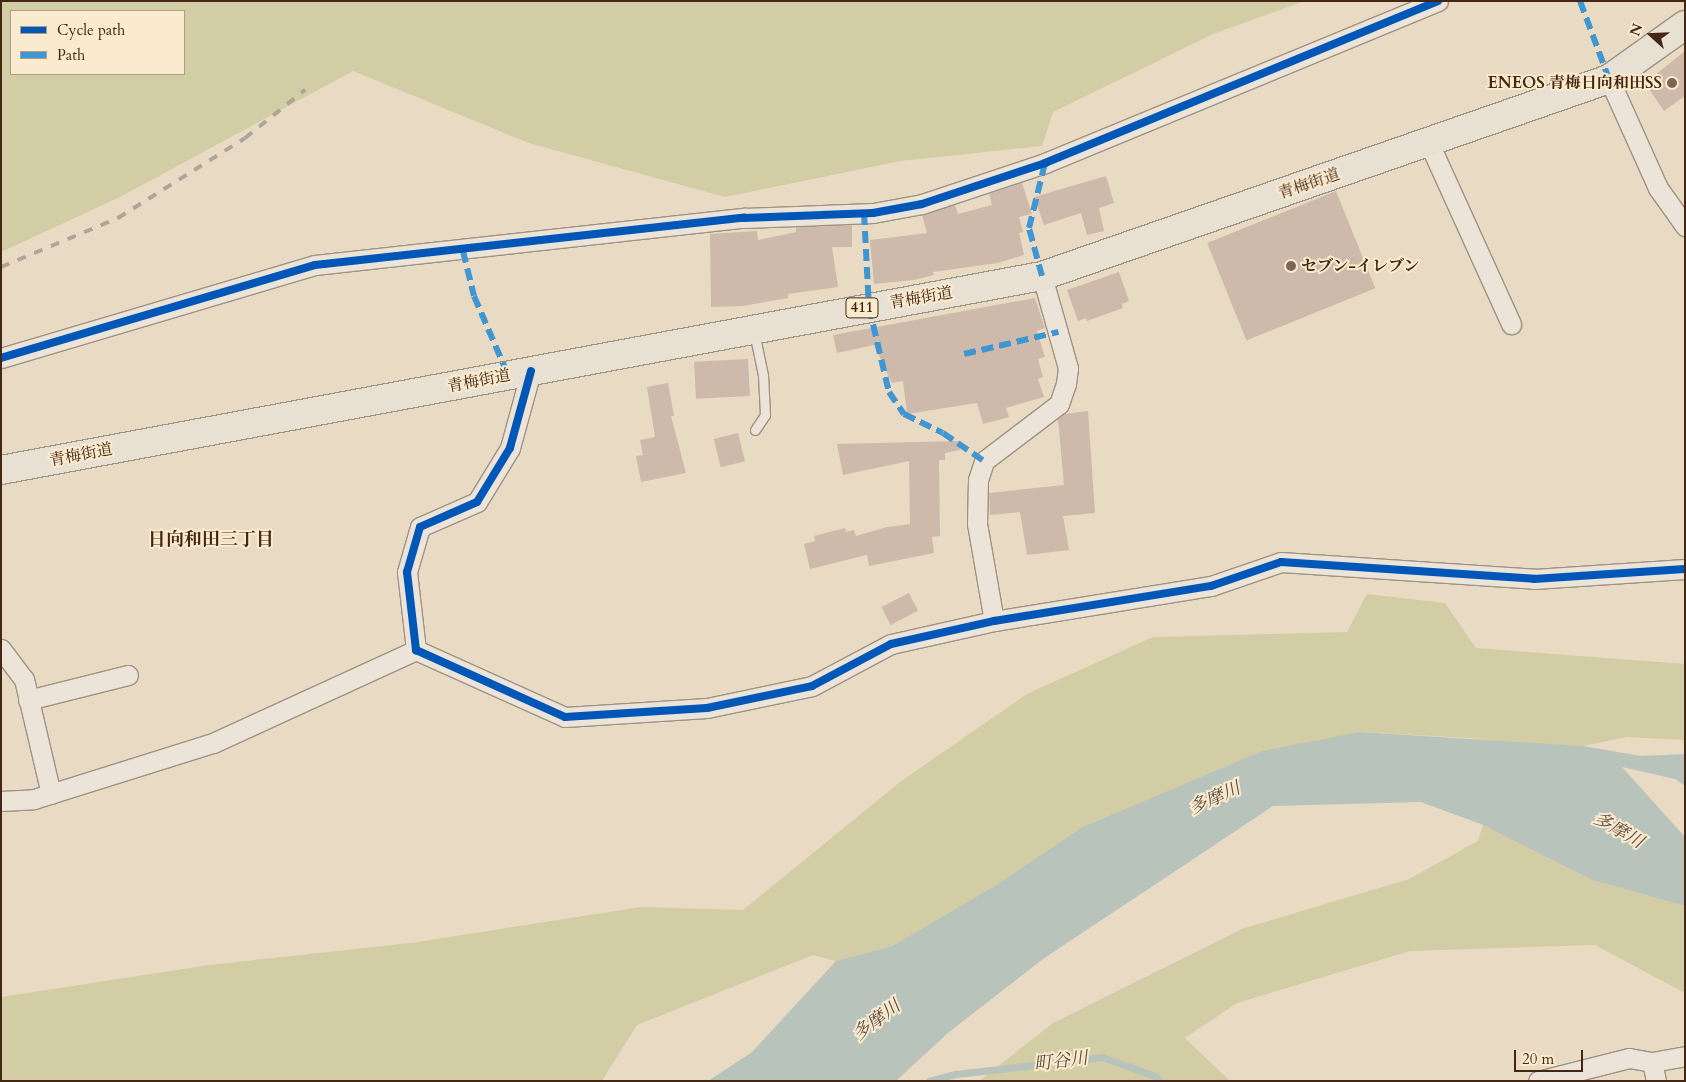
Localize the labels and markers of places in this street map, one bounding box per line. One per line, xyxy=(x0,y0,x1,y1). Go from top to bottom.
place label: ENEOS 青梅日向和田SS xyxy=(1488,73,1662,93)
marker: ENEOS 青梅日向和田SS xyxy=(1666,77,1678,89)
place label: セブン-イレブン xyxy=(1301,256,1421,276)
marker: セブン-イレブン xyxy=(1285,260,1297,272)

